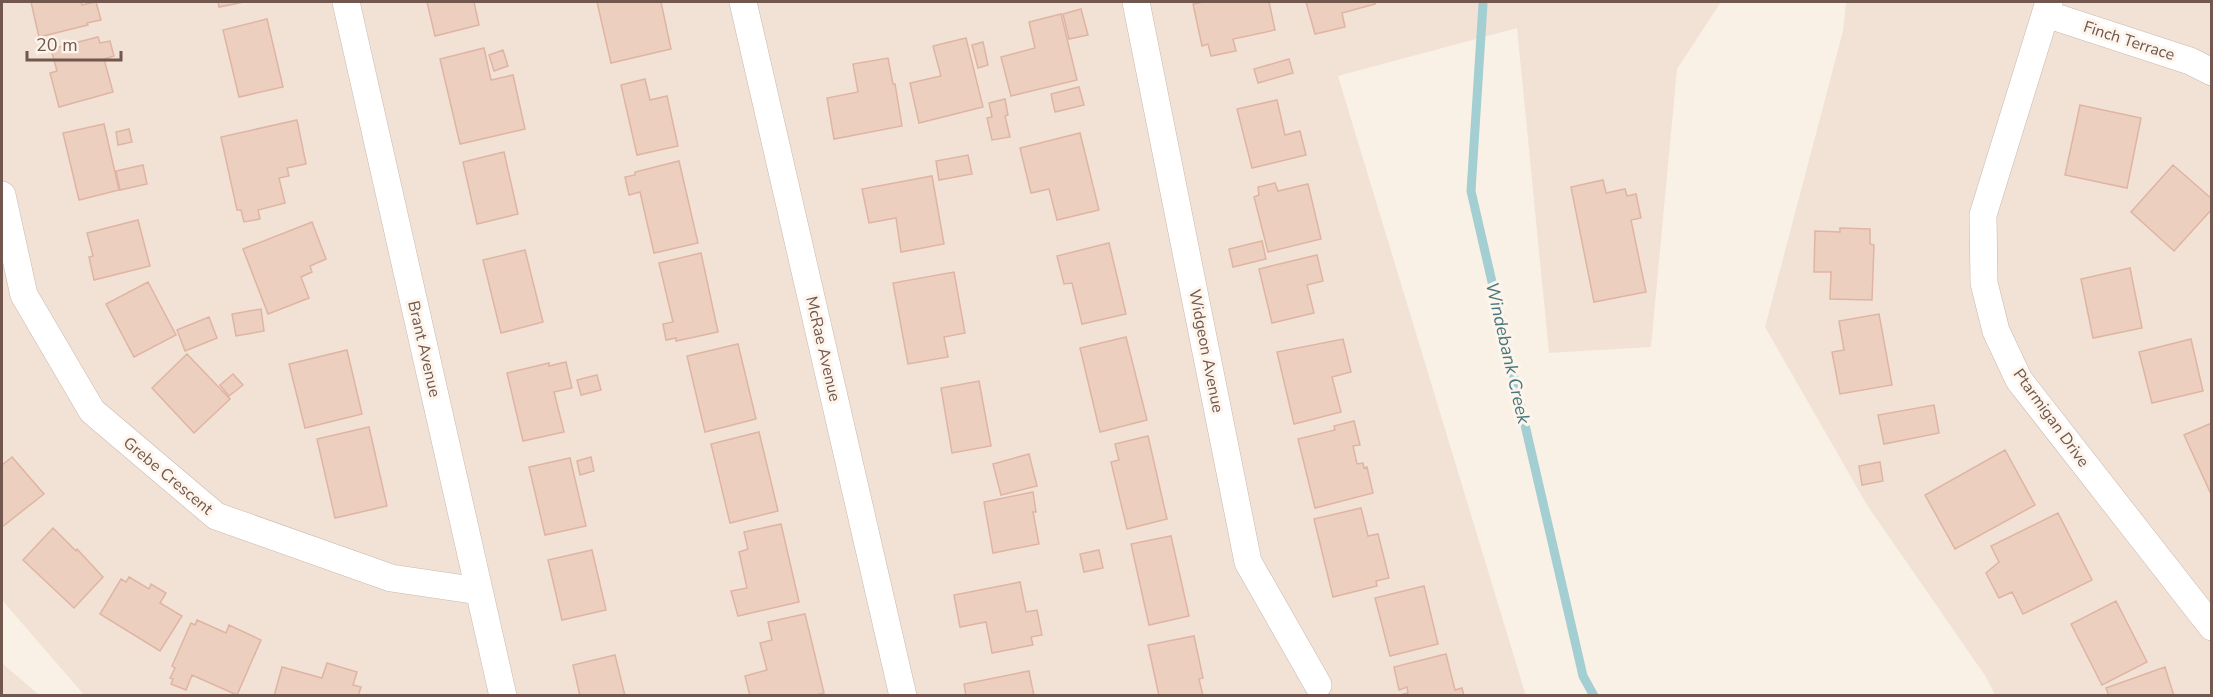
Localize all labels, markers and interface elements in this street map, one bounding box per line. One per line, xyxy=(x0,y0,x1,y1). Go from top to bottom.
street label: Finch Terrace xyxy=(2081,16,2177,66)
scale bar xyxy=(27,24,122,62)
text: 20 m xyxy=(36,33,78,57)
water label: Windebank Creek xyxy=(1480,280,1536,427)
street label: Widgeon Avenue xyxy=(1183,288,1229,414)
street label: McRae Avenue xyxy=(800,294,846,404)
street label: Brant Avenue xyxy=(402,299,446,399)
street label: Ptarmigan Drive xyxy=(2008,364,2094,472)
street label: Grebe Crescent xyxy=(119,432,218,520)

